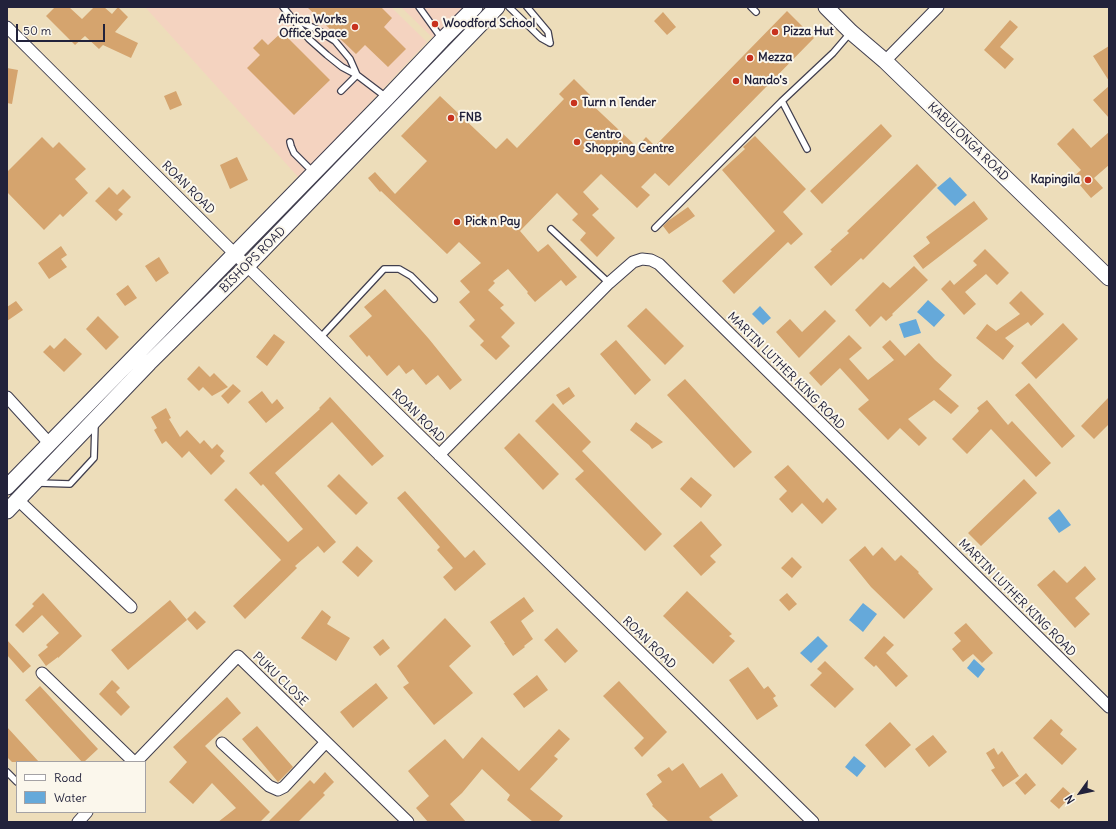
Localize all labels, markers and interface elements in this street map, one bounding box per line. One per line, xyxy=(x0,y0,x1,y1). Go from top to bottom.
place label: Africa Works Office Space xyxy=(278,13,347,41)
scale bar xyxy=(18,16,107,42)
place label: Woodford School xyxy=(443,17,535,31)
marker: Woodford School xyxy=(430,19,440,29)
marker: Africa Works Office Space xyxy=(350,22,360,32)
text: 50 m xyxy=(23,23,51,38)
place label: Pizza Hut xyxy=(783,25,834,39)
marker: Pizza Hut xyxy=(770,27,780,37)
place label: Mezza xyxy=(758,51,792,65)
marker: Mezza xyxy=(745,53,755,63)
place label: Nando's xyxy=(744,74,787,88)
marker: Nando's xyxy=(731,76,741,86)
place label: Turn n Tender xyxy=(582,96,656,110)
marker: Turn n Tender xyxy=(569,98,579,108)
street label: KABULONGA ROAD xyxy=(924,100,1012,184)
place label: FNB xyxy=(459,111,482,125)
marker: FNB xyxy=(446,113,456,123)
place label: Centro Shopping Centre xyxy=(585,128,674,156)
marker: Centro Shopping Centre xyxy=(572,137,582,147)
street label: ROAN ROAD xyxy=(159,159,217,217)
place label: Kapingila xyxy=(1030,173,1080,187)
marker: Kapingila xyxy=(1083,175,1093,185)
place label: Pick n Pay xyxy=(465,215,520,229)
marker: Pick n Pay xyxy=(452,217,462,227)
street label: BISHOPS ROAD xyxy=(217,224,289,296)
street label: MARTIN LUTHER KING ROAD xyxy=(724,309,848,433)
street label: ROAN ROAD xyxy=(389,387,447,445)
street label: MARTIN LUTHER KING ROAD xyxy=(955,536,1079,660)
street label: ROAN ROAD xyxy=(619,614,679,672)
street label: PUKU CLOSE xyxy=(250,649,310,709)
legend xyxy=(16,761,146,813)
text: Road xyxy=(54,770,82,785)
north arrow xyxy=(1060,773,1100,813)
text: Water xyxy=(54,790,87,805)
text: N xyxy=(1062,793,1078,807)

